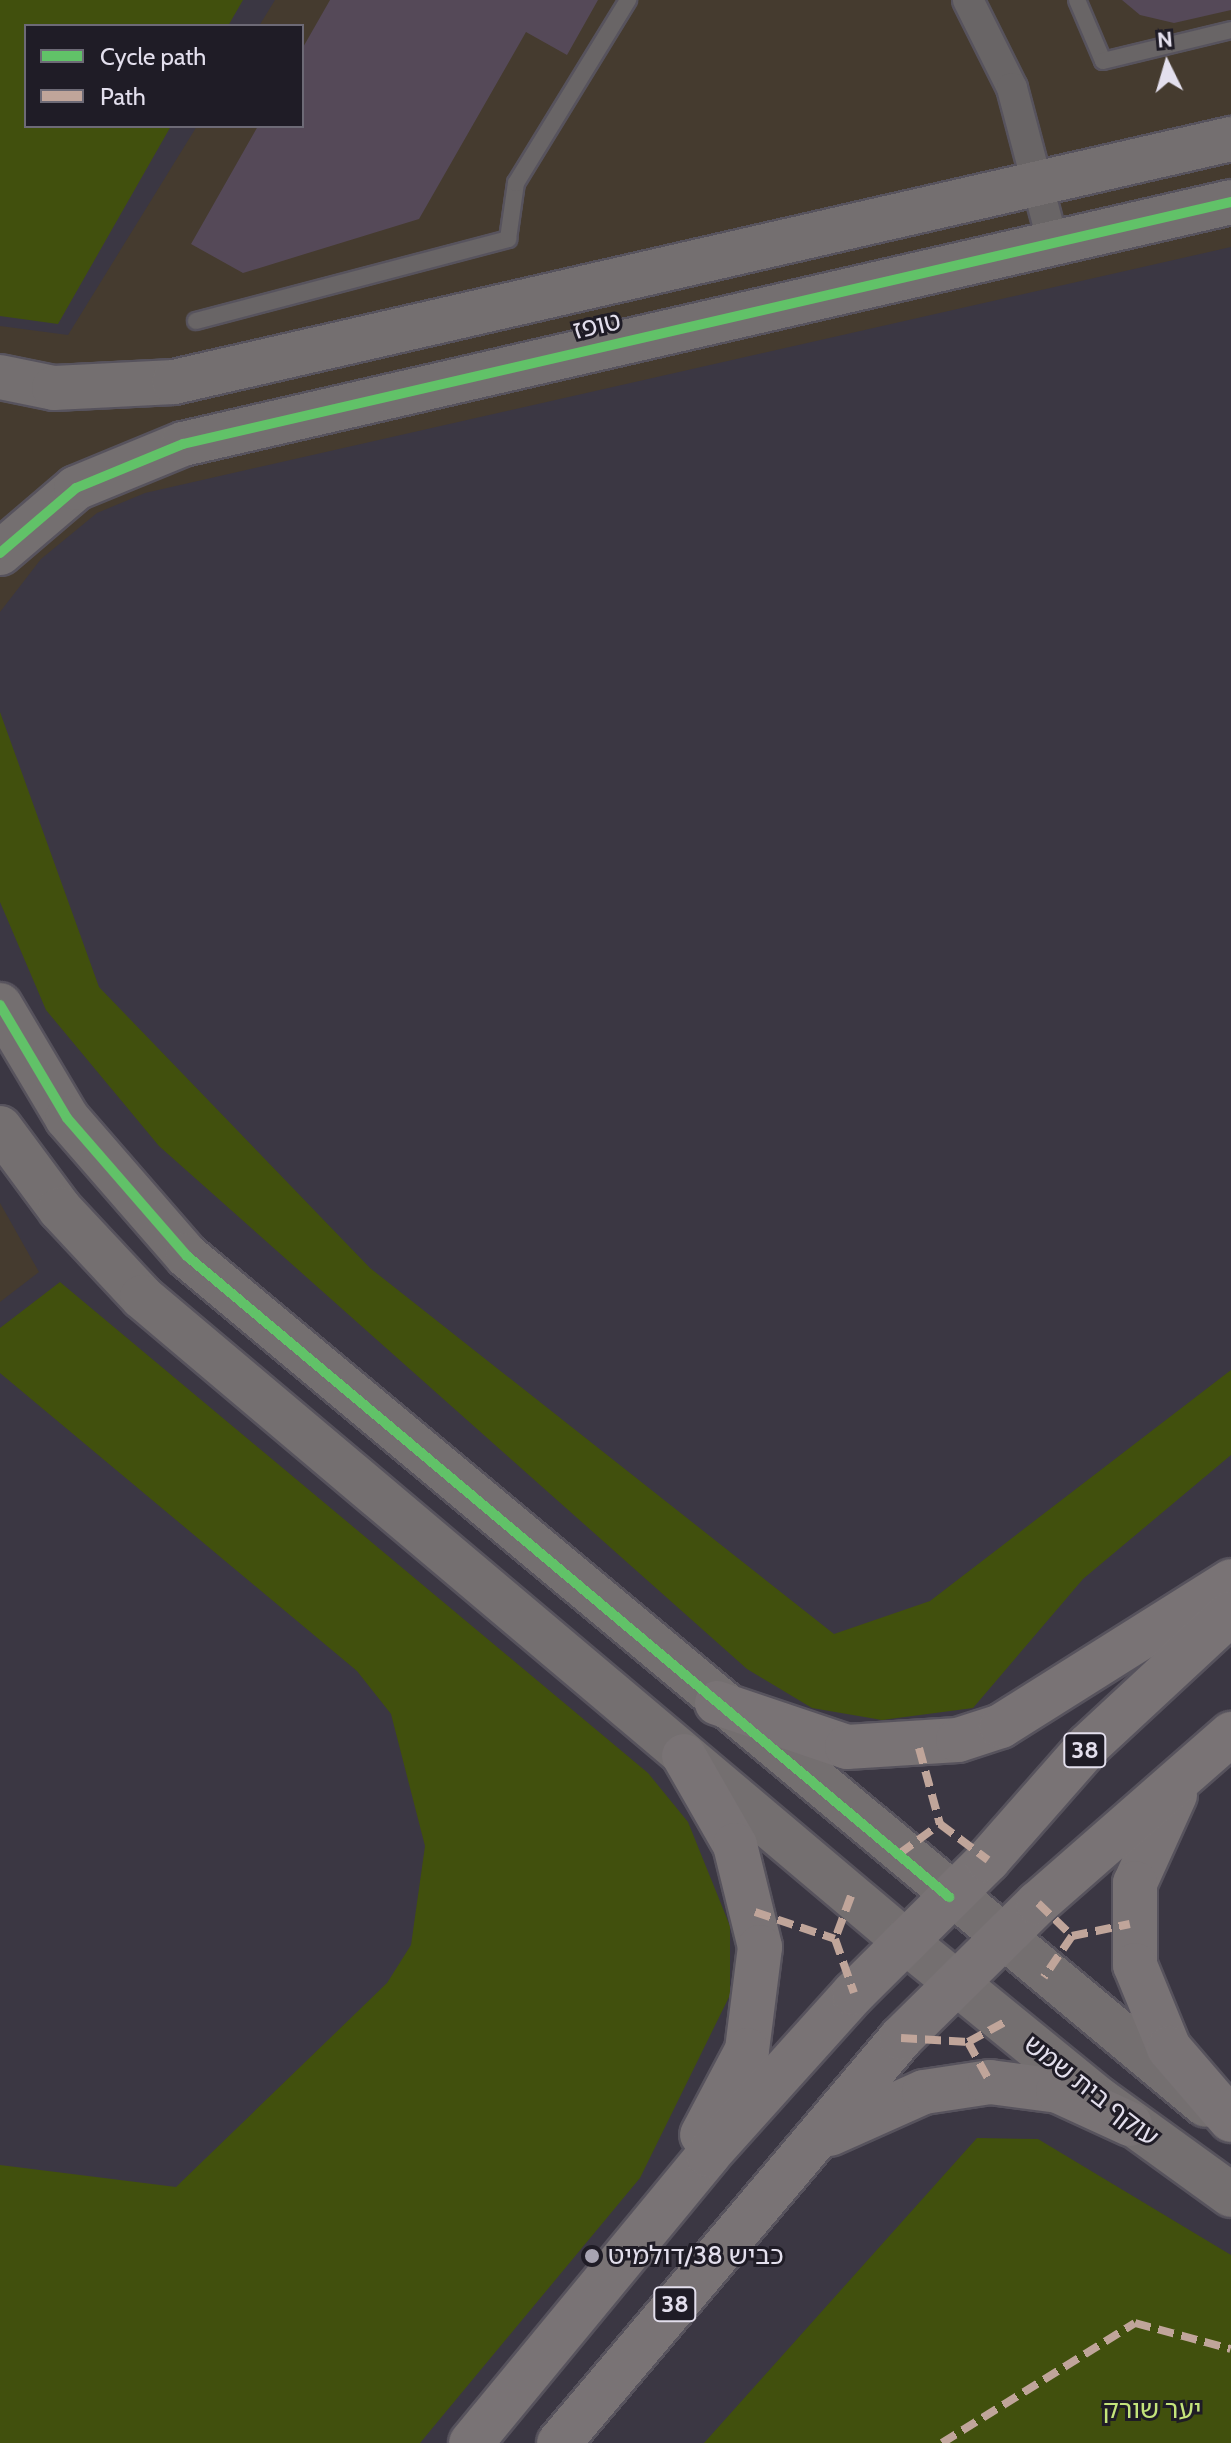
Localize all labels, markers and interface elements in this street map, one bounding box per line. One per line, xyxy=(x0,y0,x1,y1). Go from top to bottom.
legend xyxy=(24,24,304,128)
north arrow xyxy=(1127,24,1207,104)
text: N xyxy=(1156,25,1174,54)
text: Cycle path xyxy=(100,42,206,71)
text: Path xyxy=(100,82,146,111)
street label: טופז xyxy=(570,305,624,347)
road number: 38 xyxy=(1063,1730,1107,1770)
street label: עוקף בית שמש xyxy=(1017,2029,1165,2153)
place label: כביש 38/דולמיט xyxy=(608,2240,784,2272)
marker: כביש 38/דולמיט xyxy=(583,2247,601,2265)
road number: 38 xyxy=(653,2284,697,2324)
park label: יער שורק xyxy=(1103,2394,1201,2426)

